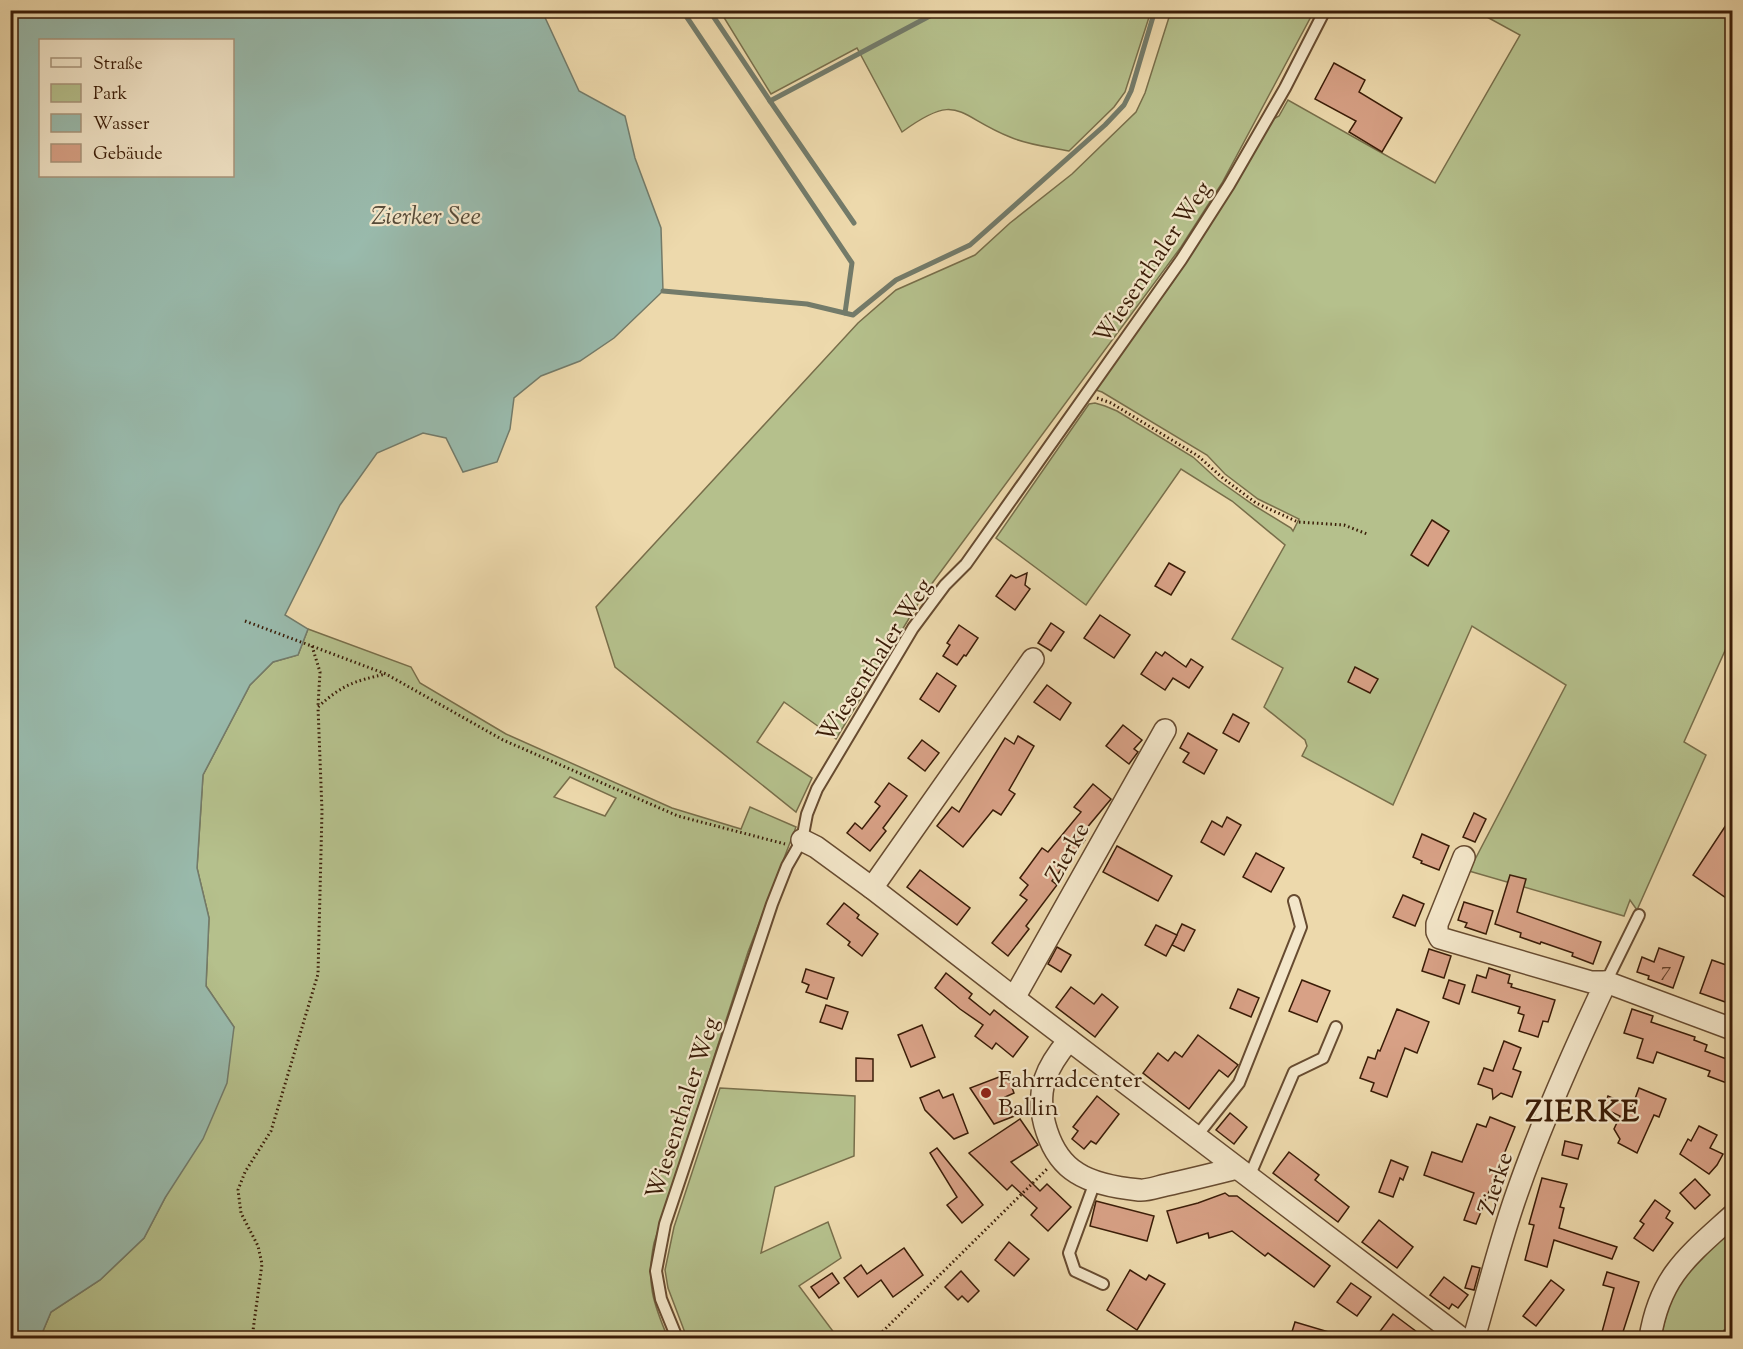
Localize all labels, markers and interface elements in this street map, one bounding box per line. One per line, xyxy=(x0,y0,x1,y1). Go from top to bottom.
legend xyxy=(39,39,234,177)
text: Straße xyxy=(93,52,143,78)
text: Park xyxy=(93,82,128,108)
text: Wasser xyxy=(93,112,150,138)
text: Gebäude xyxy=(93,142,163,168)
street label: Wiesenthaler Weg xyxy=(1086,175,1221,351)
water label: Zierker See xyxy=(371,199,481,236)
street label: Wiesenthaler Weg xyxy=(810,572,942,750)
street label: Zierke xyxy=(1038,817,1099,889)
house number: 7 xyxy=(1661,956,1672,986)
street label: Wiesenthaler Weg xyxy=(638,1013,730,1204)
place label: Fahrradcenter Ballin xyxy=(998,1064,1142,1126)
marker: Fahrradcenter Ballin xyxy=(979,1086,993,1100)
district label: ZIERKE xyxy=(1525,1092,1641,1135)
street label: Zierke xyxy=(1471,1148,1523,1219)

